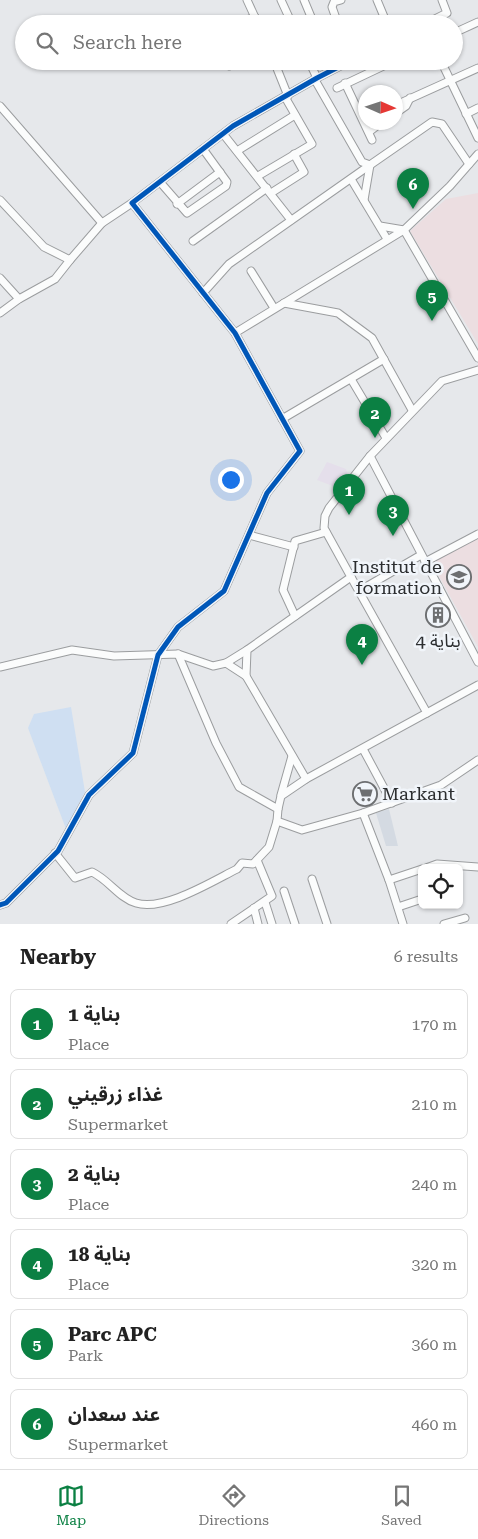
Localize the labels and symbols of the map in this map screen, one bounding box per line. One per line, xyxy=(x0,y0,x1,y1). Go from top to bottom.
north arrow xyxy=(358,85,403,130)
pin: 6 xyxy=(397,168,429,209)
pin: 5 xyxy=(416,280,448,321)
pin: 2 xyxy=(359,397,391,438)
your location xyxy=(218,467,244,493)
pin: 1 xyxy=(333,474,365,515)
pin: 3 xyxy=(377,495,409,536)
place label: Institut de formation xyxy=(352,556,442,598)
school or university icon: Institut de formation xyxy=(446,564,472,590)
building icon: بناية 4 xyxy=(425,602,451,628)
pin: 4 xyxy=(346,624,378,665)
place label: بناية 4 xyxy=(415,630,461,651)
supermarket icon: Markant xyxy=(352,781,378,807)
place label: Markant xyxy=(382,783,455,804)

